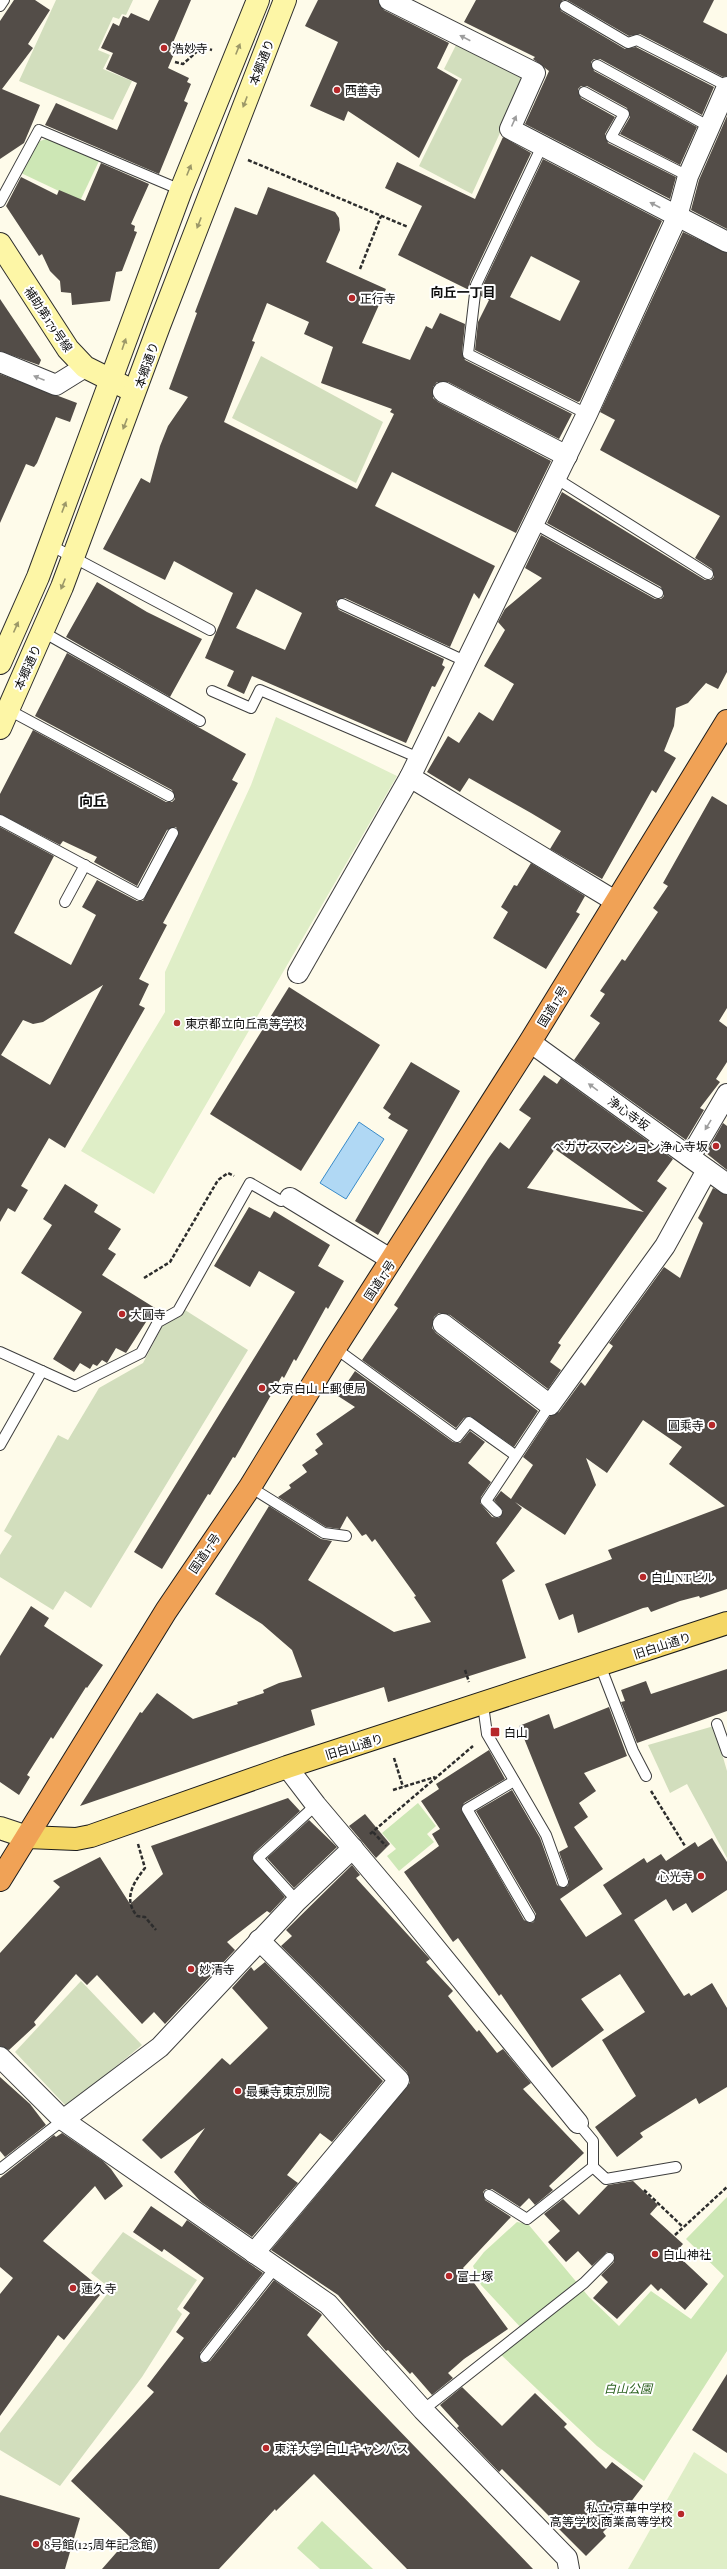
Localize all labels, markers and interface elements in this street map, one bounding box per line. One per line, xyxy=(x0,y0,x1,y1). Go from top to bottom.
one-way arrow xyxy=(460,35,471,42)
street label: 本郷通り xyxy=(245,37,277,87)
place label: 浩妙寺 xyxy=(172,40,208,56)
marker: 浩妙寺 xyxy=(159,43,169,53)
one-way arrow xyxy=(235,43,241,55)
place label: 西善寺 xyxy=(345,82,381,98)
marker: 西善寺 xyxy=(332,85,342,95)
one-way arrow xyxy=(242,96,248,108)
one-way arrow xyxy=(511,116,517,127)
one-way arrow xyxy=(187,164,193,176)
one-way arrow xyxy=(649,202,661,209)
one-way arrow xyxy=(195,217,201,229)
street label: 補助第179号線 xyxy=(21,283,77,355)
district label: 向丘一丁目 xyxy=(430,283,496,300)
place label: 正行寺 xyxy=(360,290,396,306)
marker: 正行寺 xyxy=(347,293,357,303)
one-way arrow xyxy=(121,338,127,350)
street label: 本郷通り xyxy=(131,340,161,390)
one-way arrow xyxy=(32,374,44,380)
one-way arrow xyxy=(121,418,127,430)
one-way arrow xyxy=(62,500,68,512)
one-way arrow xyxy=(60,579,66,591)
one-way arrow xyxy=(13,622,19,633)
street label: 本郷通り xyxy=(10,642,44,692)
district label: 向丘 xyxy=(79,791,107,810)
street label: 国道17号 xyxy=(533,982,571,1030)
place label: 東京都立向丘高等学校 xyxy=(185,1015,305,1031)
marker: 東京都立向丘高等学校 xyxy=(172,1018,182,1028)
one-way arrow xyxy=(588,1083,599,1092)
street label: 浄心寺坂 xyxy=(605,1092,653,1134)
one-way arrow xyxy=(705,1119,712,1131)
place label: ペガサスマンション浄心寺坂 xyxy=(553,1138,708,1154)
marker: ペガサスマンション浄心寺坂 xyxy=(711,1141,721,1151)
street label: 国道17号 xyxy=(360,1257,398,1303)
place label: 大圓寺 xyxy=(130,1306,166,1322)
marker: 大圓寺 xyxy=(117,1309,127,1319)
place label: 文京白山上郵便局 xyxy=(270,1380,366,1396)
marker: 文京白山上郵便局 xyxy=(257,1383,267,1393)
place label: 圓乘寺 xyxy=(668,1417,704,1433)
marker: 圓乘寺 xyxy=(707,1420,717,1430)
street label: 国道17号 xyxy=(185,1530,223,1576)
place label: 白山NTビル xyxy=(651,1569,715,1585)
marker: 白山NTビル xyxy=(638,1572,648,1582)
street label: 旧白山通り xyxy=(631,1628,693,1662)
place label: 白山 xyxy=(504,1724,528,1740)
marker: 白山 xyxy=(489,1726,501,1738)
street label: 旧白山通り xyxy=(323,1730,385,1762)
place label: 心光寺 xyxy=(657,1868,693,1884)
marker: 心光寺 xyxy=(696,1871,706,1881)
place label: 妙清寺 xyxy=(199,1961,235,1977)
marker: 妙清寺 xyxy=(186,1964,196,1974)
place label: 最乗寺東京別院 xyxy=(246,2083,330,2099)
marker: 最乗寺東京別院 xyxy=(233,2086,243,2096)
place label: 白山神社 xyxy=(663,2246,711,2262)
marker: 白山神社 xyxy=(650,2249,660,2259)
place label: 富士塚 xyxy=(457,2268,493,2284)
marker: 富士塚 xyxy=(444,2271,454,2281)
place label: 蓮久寺 xyxy=(81,2280,117,2296)
marker: 蓮久寺 xyxy=(68,2283,78,2293)
park label: 白山公園 xyxy=(604,2380,654,2396)
place label: 東洋大学 白山キャンパス xyxy=(274,2440,409,2456)
marker: 東洋大学 白山キャンパス xyxy=(261,2443,271,2453)
place label: 私立 京華中学校 高等学校 商業高等学校 xyxy=(550,2499,673,2529)
marker: 私立 京華中学校 高等学校 商業高等学校 xyxy=(676,2509,686,2519)
place label: 8号館(125周年記念館) xyxy=(44,2536,156,2552)
marker: 8号館(125周年記念館) xyxy=(31,2539,41,2549)

